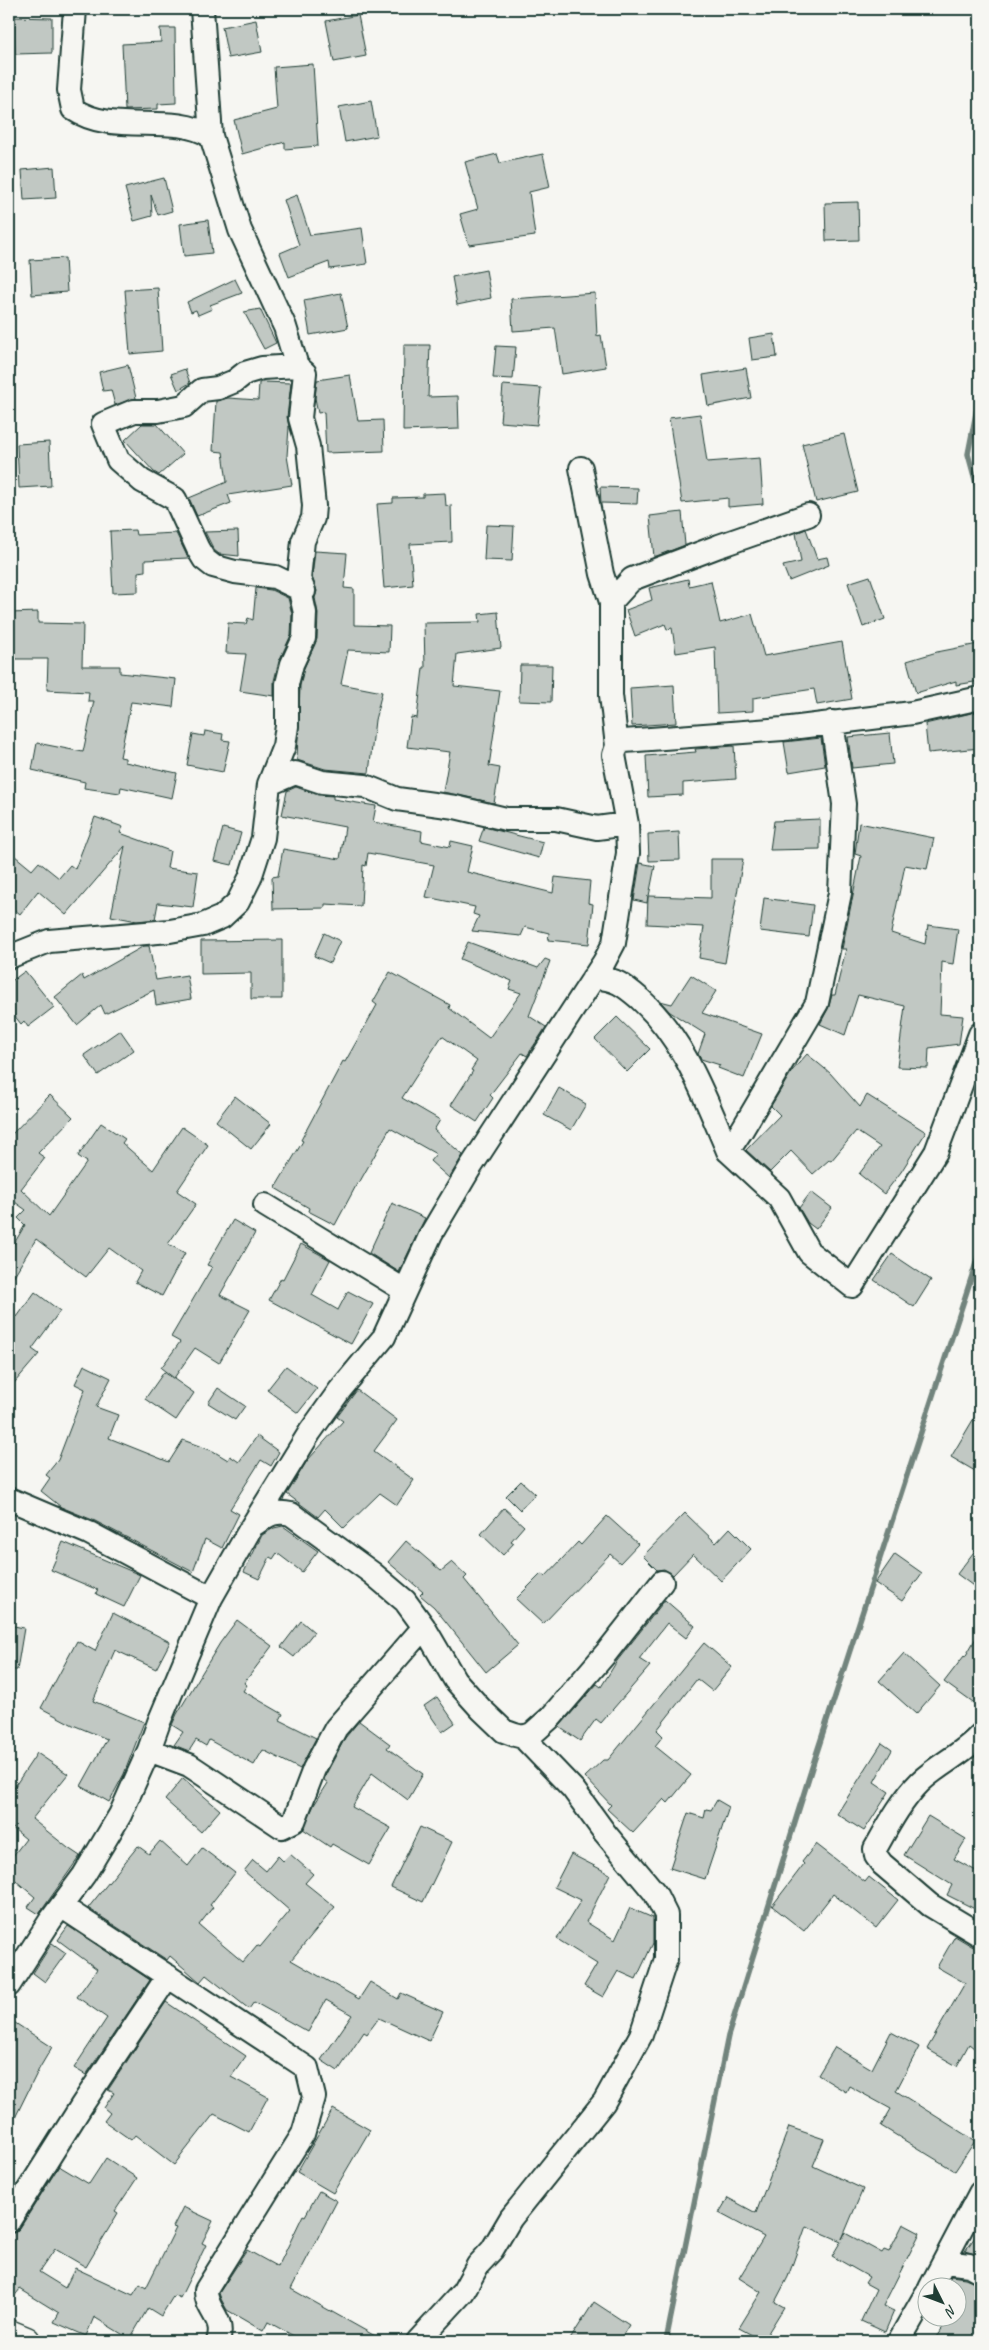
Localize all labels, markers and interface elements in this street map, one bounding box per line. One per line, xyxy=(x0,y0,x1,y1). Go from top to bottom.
north arrow xyxy=(916,2278,966,2328)
text: N xyxy=(941,2301,961,2321)

